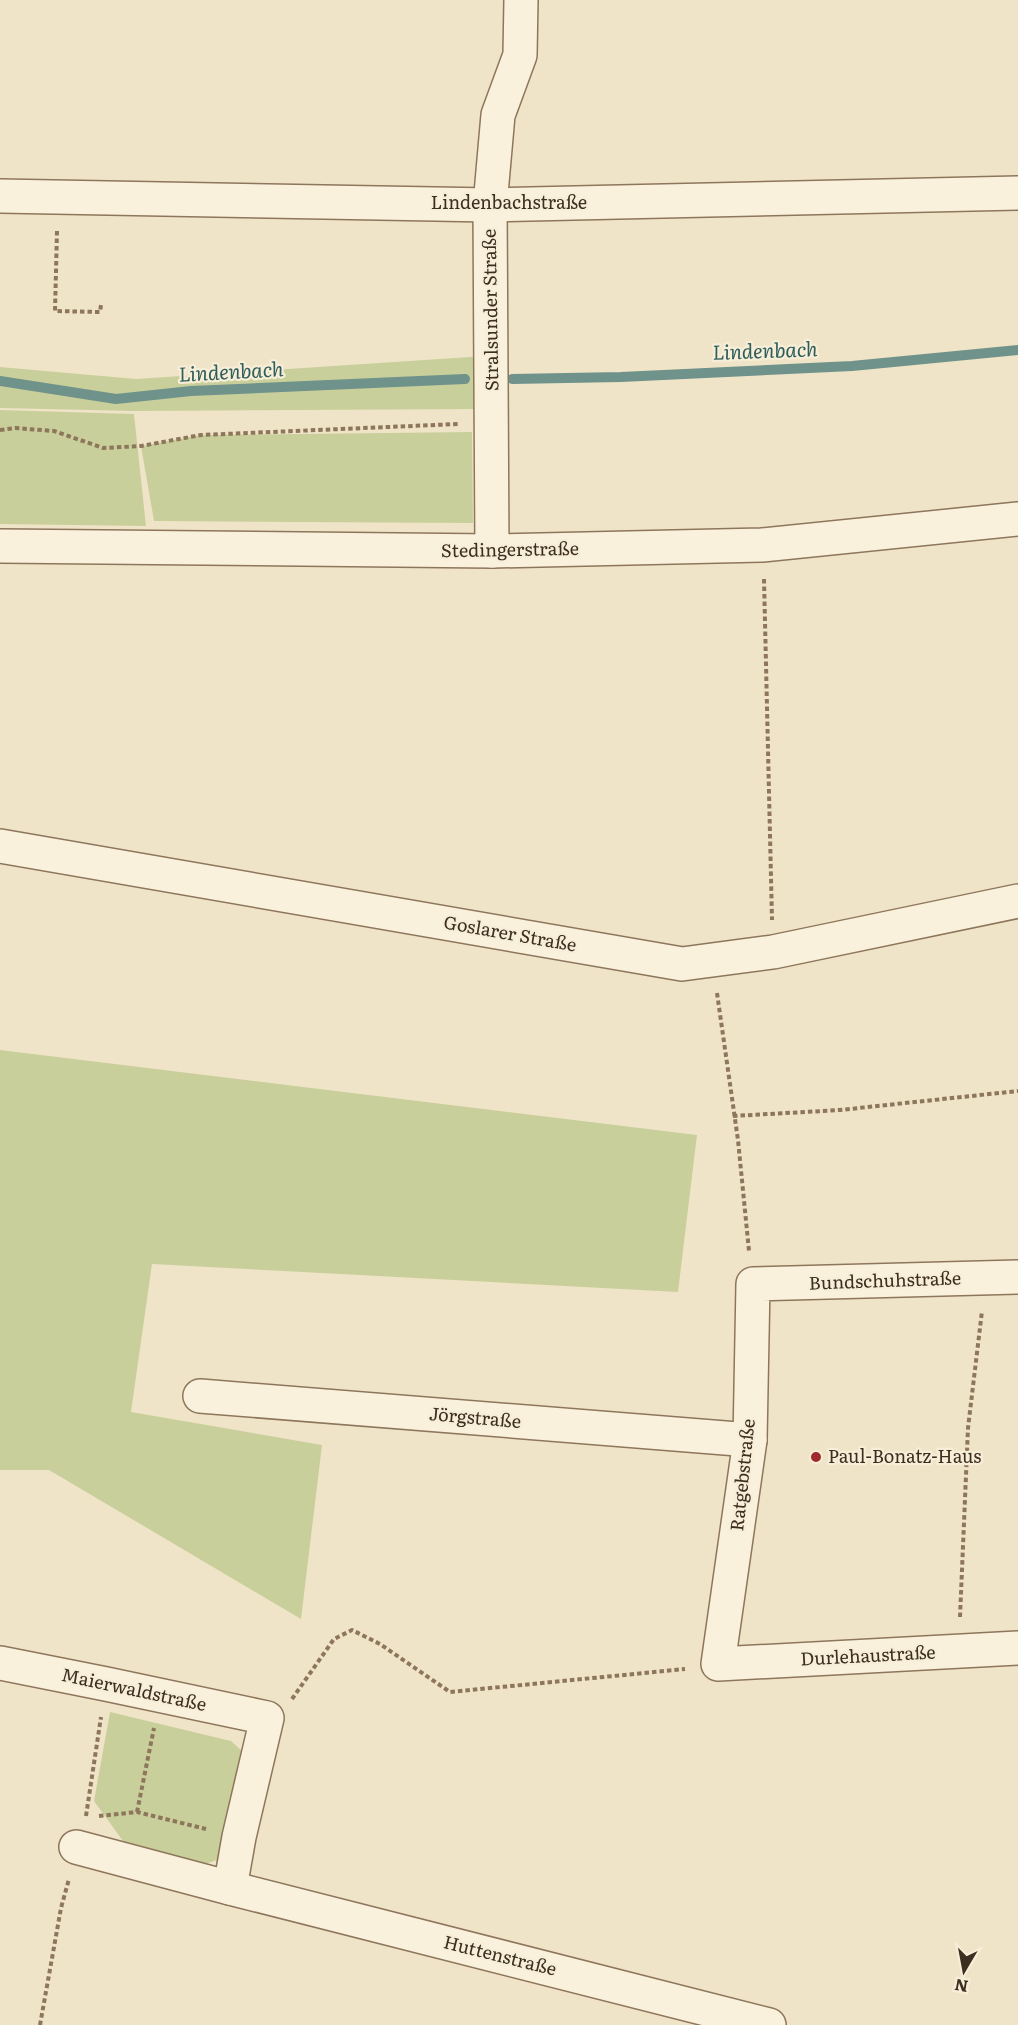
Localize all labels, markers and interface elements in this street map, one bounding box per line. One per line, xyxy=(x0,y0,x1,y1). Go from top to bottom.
street label: Lindenbachstraße xyxy=(431,188,587,215)
street label: Stralsunder Straße xyxy=(475,229,504,391)
water label: Lindenbach xyxy=(712,332,818,366)
water label: Lindenbach xyxy=(178,352,284,388)
street label: Stedingerstraße xyxy=(441,534,579,563)
street label: Goslarer Straße xyxy=(442,908,579,957)
street label: Bundschuhstraße xyxy=(808,1263,962,1296)
street label: Jörgstraße xyxy=(428,1399,522,1434)
street label: Ratgebstraße xyxy=(722,1417,761,1532)
place label: Paul-Bonatz-Haus xyxy=(828,1442,982,1469)
marker: Paul-Bonatz-Haus xyxy=(809,1450,823,1464)
street label: Durlehaustraße xyxy=(800,1637,936,1672)
street label: Maierwaldstraße xyxy=(59,1660,209,1717)
street label: Huttenstraße xyxy=(441,1927,560,1982)
north arrow xyxy=(934,1941,994,2001)
text: N xyxy=(953,1974,970,2000)

